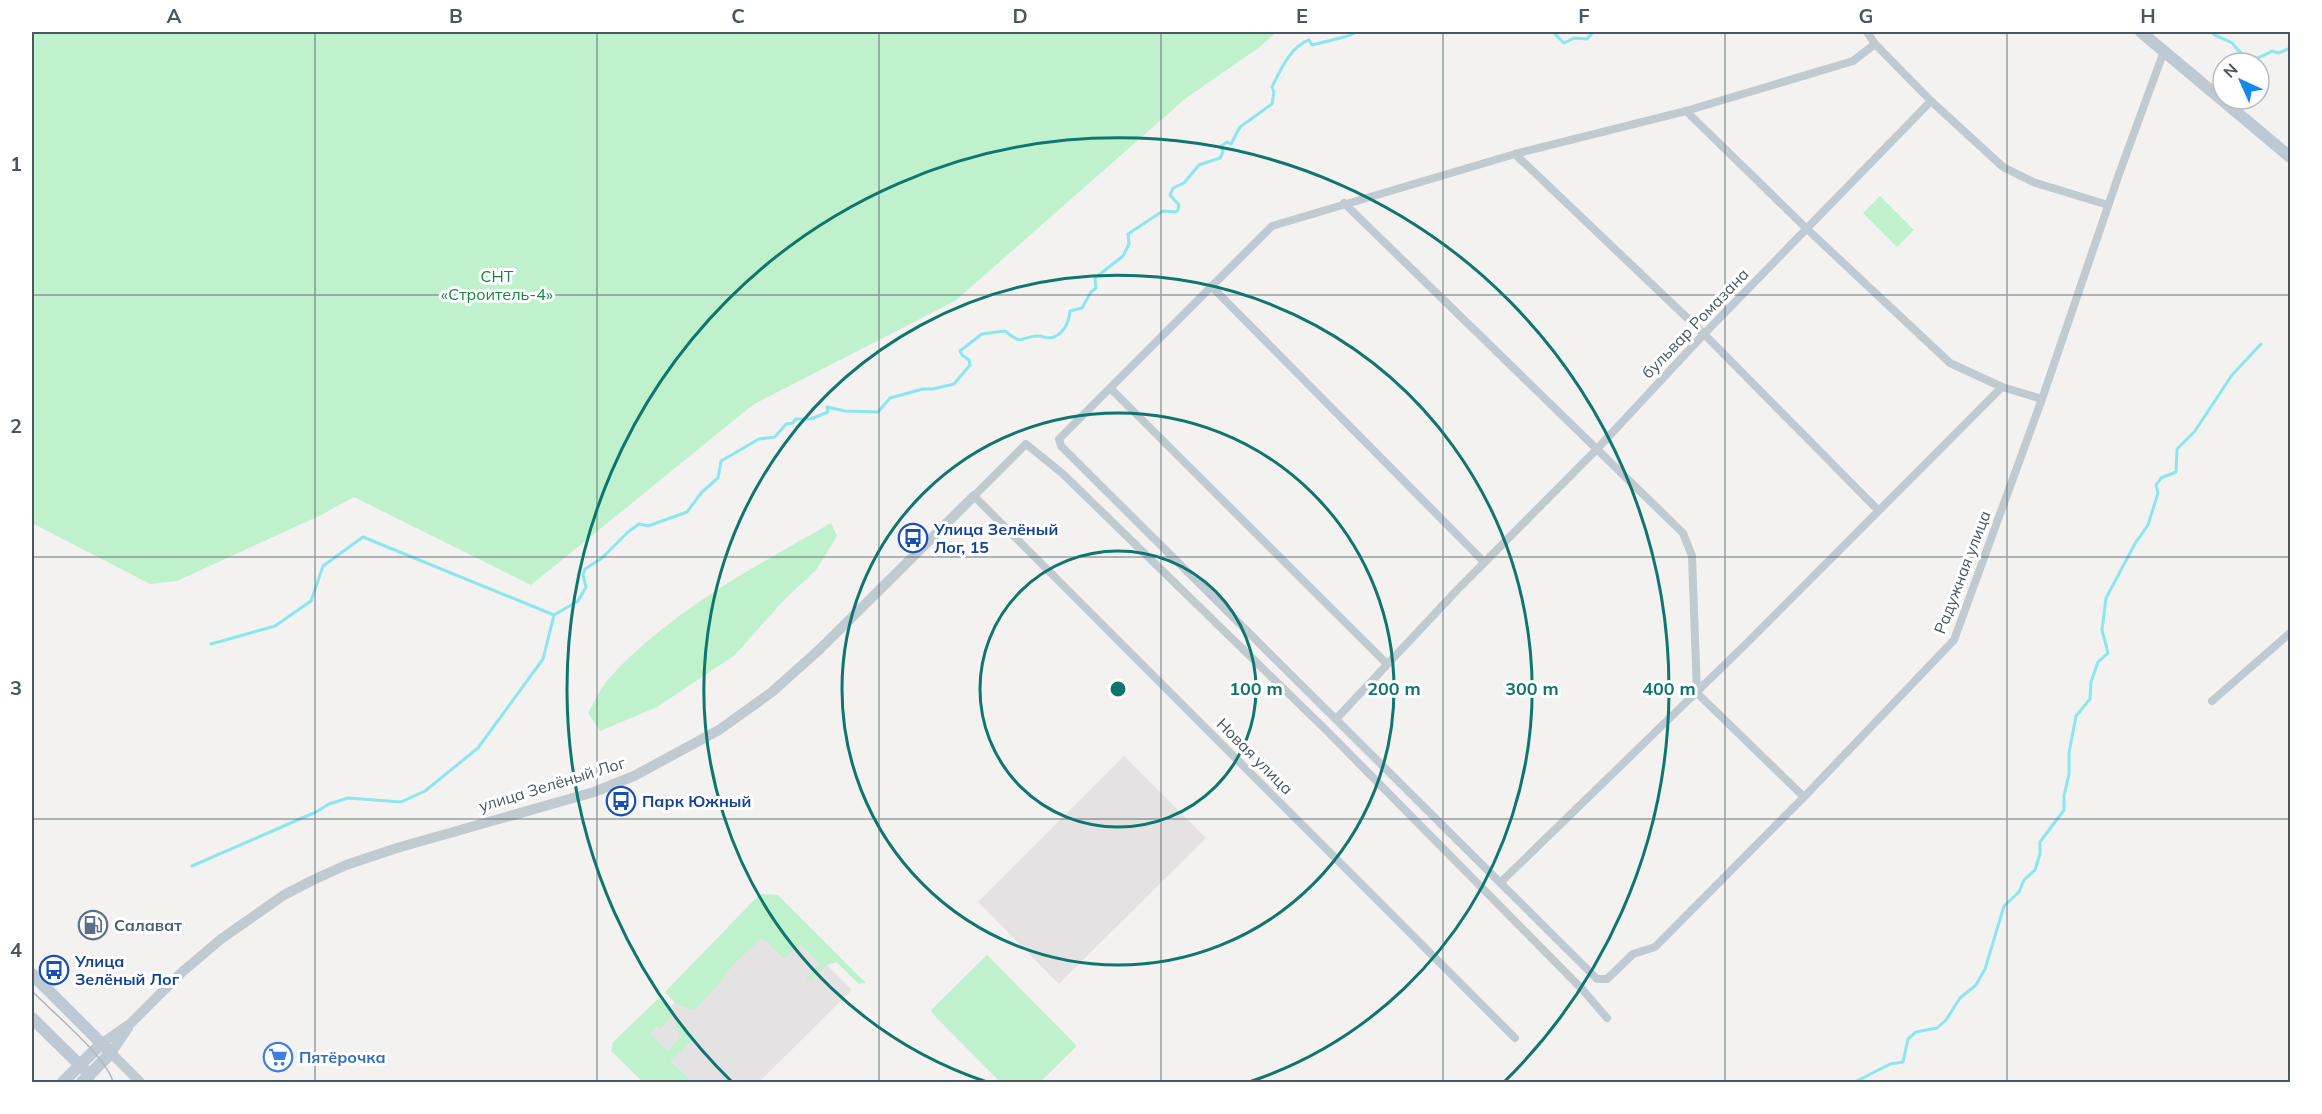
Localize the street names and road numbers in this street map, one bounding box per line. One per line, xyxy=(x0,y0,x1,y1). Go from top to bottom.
street label: бульвар Ромазана xyxy=(1637,264,1753,382)
street label: Радужная улица xyxy=(1929,508,1995,636)
street label: Новая улица xyxy=(1213,714,1297,798)
street label: улица Зелёный Лог xyxy=(476,752,628,816)

